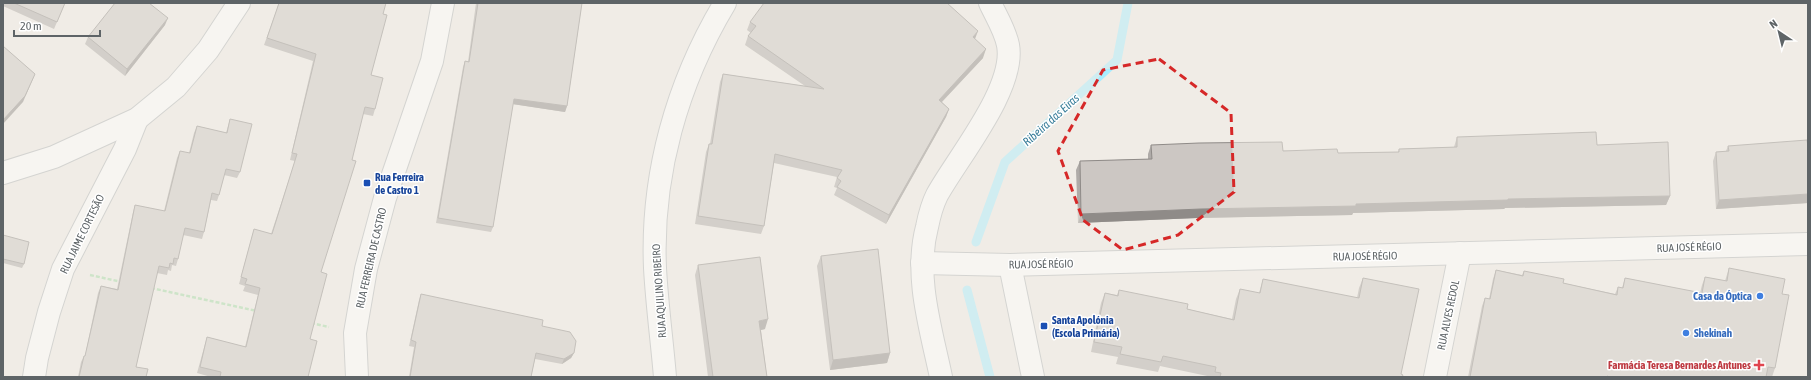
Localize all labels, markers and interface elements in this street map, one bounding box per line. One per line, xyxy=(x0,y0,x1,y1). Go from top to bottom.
scale bar xyxy=(14,12,100,38)
north arrow xyxy=(1759,12,1799,52)
text: N xyxy=(1767,17,1779,31)
text: 20 m xyxy=(20,19,42,33)
water label: Ribeira das Eiras xyxy=(1020,91,1082,149)
place label: Rua Ferreira de Castro 1 xyxy=(375,171,424,196)
marker: Rua Ferreira de Castro 1 xyxy=(362,178,372,188)
street label: RUA JAIME CORTESÃO xyxy=(58,192,106,276)
street label: RUA FERREIRA DE CASTRO xyxy=(354,207,388,309)
street label: RUA JOSÉ RÉGIO xyxy=(1656,240,1722,254)
street label: RUA AQUILINO RIBEIRO xyxy=(650,244,668,338)
street label: RUA JOSÉ RÉGIO xyxy=(1332,249,1398,263)
street label: RUA JOSÉ RÉGIO xyxy=(1008,257,1074,271)
street label: RUA ALVES REDOL xyxy=(1435,278,1461,351)
place label: Casa da Óptica xyxy=(1693,290,1752,302)
marker: Casa da Óptica xyxy=(1755,291,1765,301)
place label: Santa Apolónia (Escola Primária) xyxy=(1052,314,1120,339)
marker: Santa Apolónia (Escola Primária) xyxy=(1039,321,1049,331)
place label: Shekinah xyxy=(1694,327,1732,339)
marker: Shekinah xyxy=(1681,328,1691,338)
place label: Farmácia Teresa Bernardes Antunes xyxy=(1608,359,1751,371)
marker: Farmácia Teresa Bernardes Antunes xyxy=(1754,360,1764,370)

